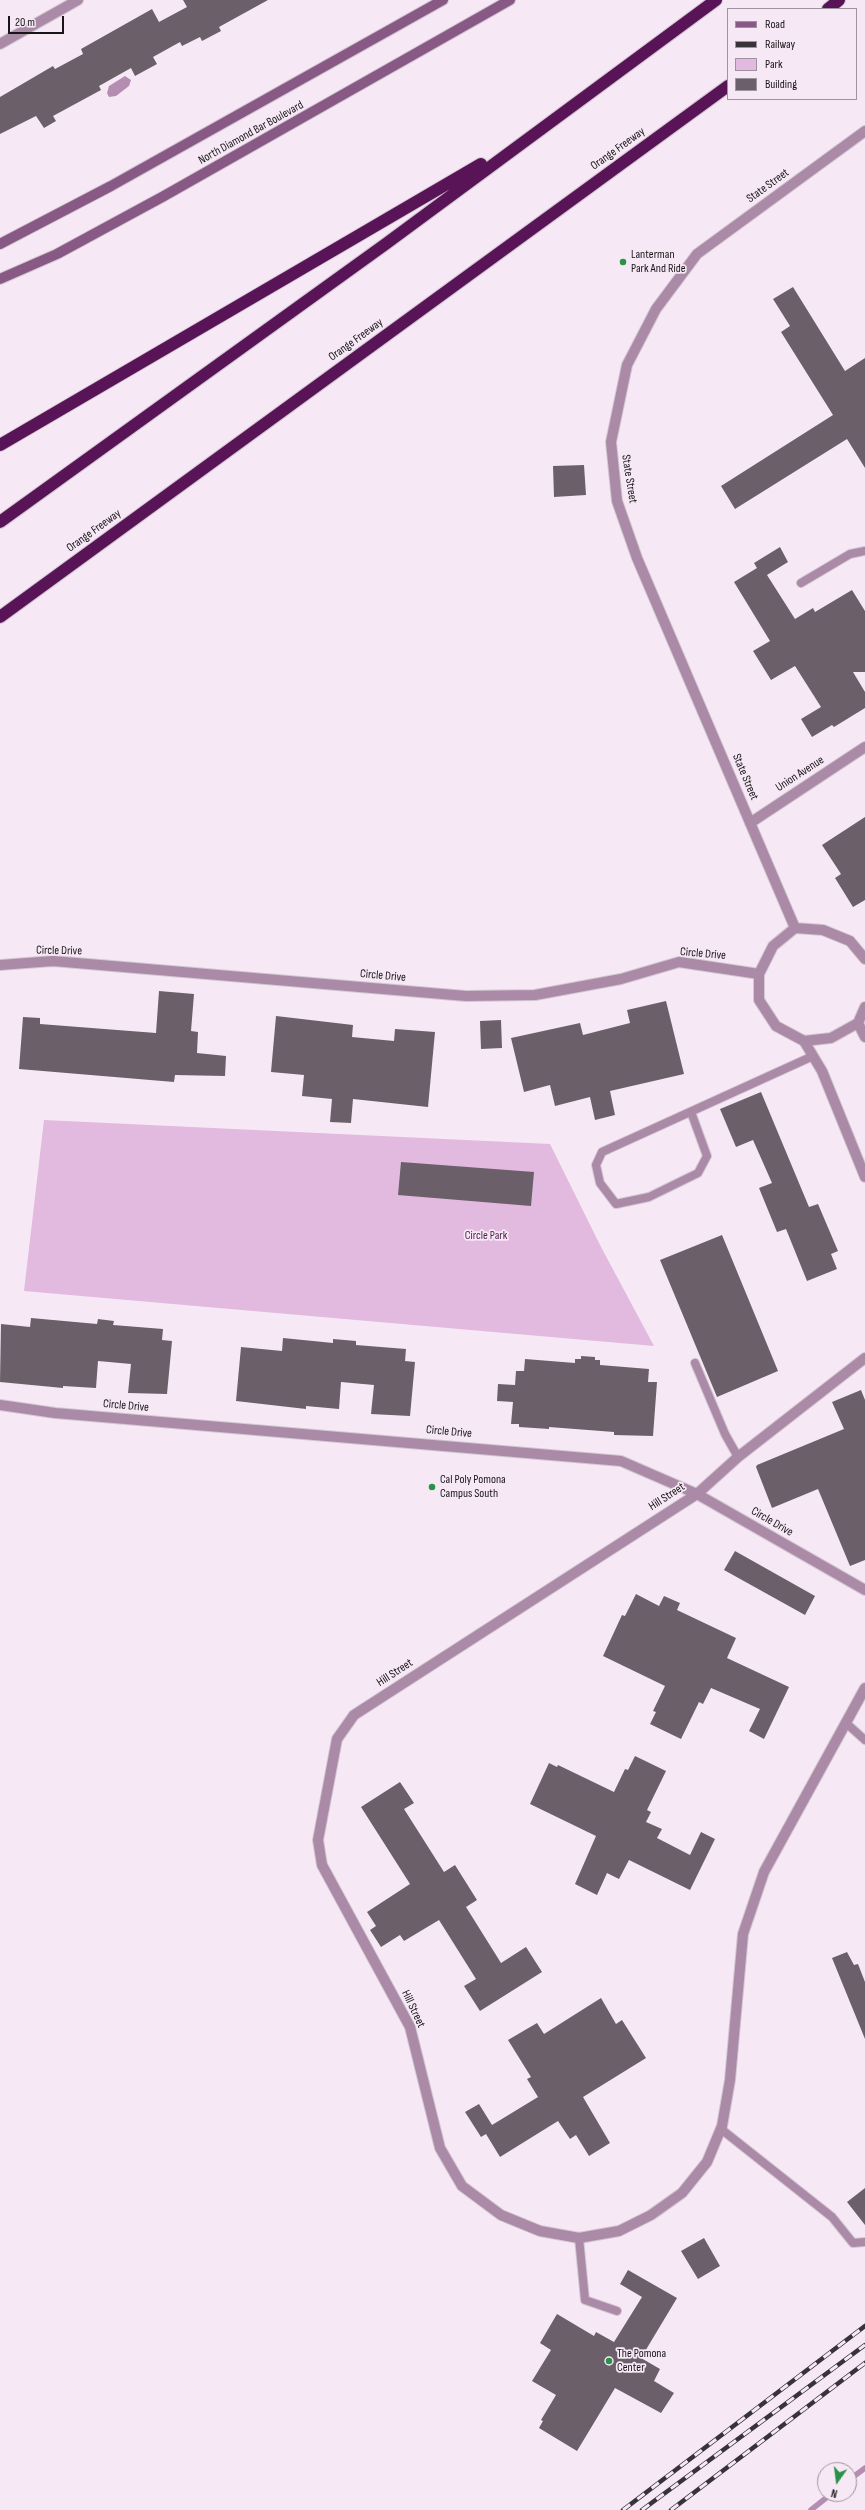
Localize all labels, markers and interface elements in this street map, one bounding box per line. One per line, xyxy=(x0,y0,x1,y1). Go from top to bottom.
scale bar xyxy=(10,8,66,34)
legend xyxy=(727,8,857,100)
text: 20 m xyxy=(15,15,35,30)
text: Road xyxy=(765,17,785,32)
text: Railway xyxy=(765,37,795,52)
text: Park xyxy=(765,57,783,72)
text: Building xyxy=(765,77,797,92)
street label: North Diamond Bar Boulevard xyxy=(196,98,306,168)
street label: Orange Freeway xyxy=(588,125,648,173)
street label: State Street xyxy=(744,166,792,206)
place label: Lanterman Park And Ride xyxy=(631,248,685,276)
marker: Lanterman Park And Ride xyxy=(618,257,628,267)
street label: Orange Freeway xyxy=(326,316,386,364)
street label: State Street xyxy=(618,454,640,504)
street label: Orange Freeway xyxy=(64,507,124,555)
street label: State Street xyxy=(729,752,761,802)
street label: Union Avenue xyxy=(773,753,827,795)
street label: Circle Drive xyxy=(36,943,82,959)
street label: Circle Drive xyxy=(679,945,727,963)
street label: Circle Drive xyxy=(359,967,407,985)
park label: Circle Park xyxy=(465,1229,507,1243)
street label: Circle Drive xyxy=(102,1397,150,1415)
street label: Circle Drive xyxy=(425,1423,473,1441)
place label: Cal Poly Pomona Campus South xyxy=(440,1473,506,1501)
street label: Hill Street xyxy=(646,1480,688,1514)
marker: Cal Poly Pomona Campus South xyxy=(427,1482,437,1492)
street label: Circle Drive xyxy=(748,1504,796,1540)
street label: Hill Street xyxy=(374,1656,416,1690)
street label: Hill Street xyxy=(398,1988,428,2030)
place label: The Pomona Center xyxy=(617,2347,666,2375)
marker: The Pomona Center xyxy=(604,2356,614,2366)
north arrow xyxy=(817,2462,857,2502)
text: N xyxy=(830,2486,839,2500)

